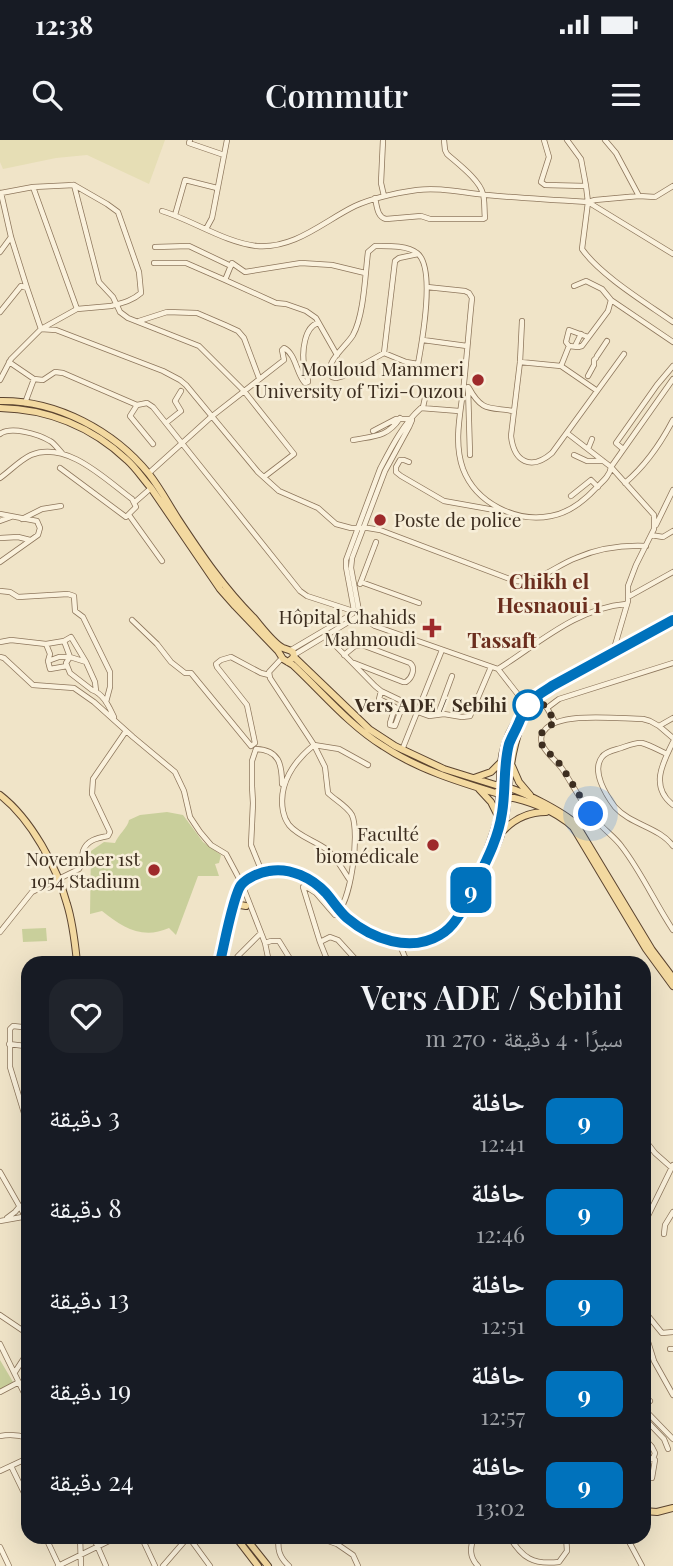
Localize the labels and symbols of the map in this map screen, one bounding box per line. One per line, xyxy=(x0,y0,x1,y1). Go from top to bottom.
place label: Mouloud Mammeri University of Tizi-Ouzou xyxy=(255,355,464,403)
marker: Mouloud Mammeri University of Tizi-Ouzou xyxy=(470,372,486,388)
place label: Poste de police xyxy=(394,506,521,532)
marker: Poste de police xyxy=(372,512,388,528)
district label: Chikh el Hesnaoui 1 xyxy=(497,566,601,618)
place label: Hôpital Chahids Mahmoudi xyxy=(279,603,416,651)
marker: Hôpital Chahids Mahmoudi xyxy=(422,618,442,638)
district label: Tassaft xyxy=(467,625,537,653)
marker: Vers ADE / Sebihi xyxy=(513,690,543,720)
place label: Vers ADE / Sebihi xyxy=(354,691,507,717)
your location xyxy=(573,796,608,831)
place label: Faculté biomédicale xyxy=(316,820,419,868)
marker: Faculté biomédicale xyxy=(425,837,441,853)
place label: November 1st 1954 Stadium xyxy=(26,845,140,893)
marker: November 1st 1954 Stadium xyxy=(146,862,162,878)
line badge: 9 xyxy=(448,867,494,913)

